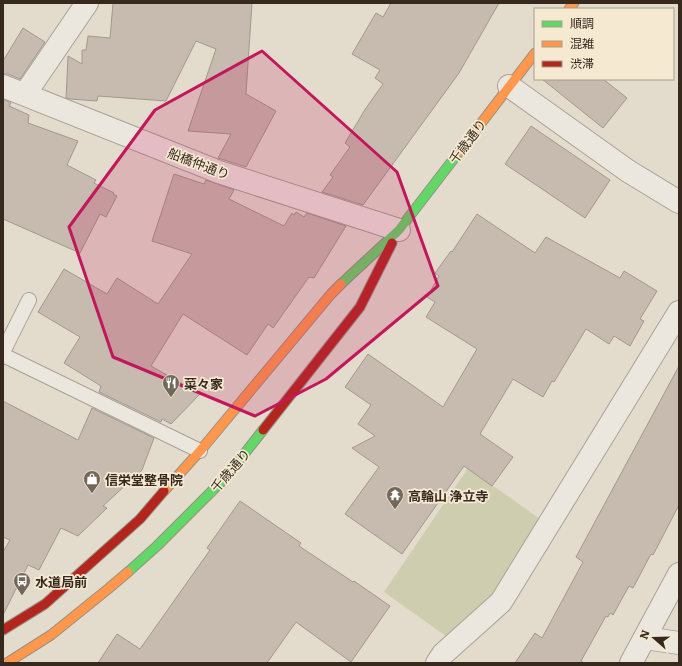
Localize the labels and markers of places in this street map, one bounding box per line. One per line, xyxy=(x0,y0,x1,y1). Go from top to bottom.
restaurant icon: 菜々家 xyxy=(161,373,181,398)
place label: 菜々家 xyxy=(184,374,223,393)
shop icon: 信栄堂整骨院 xyxy=(82,469,102,494)
place label: 信栄堂整骨院 xyxy=(105,470,183,489)
temple icon: 高輪山 浄立寺 xyxy=(385,485,405,510)
place label: 高輪山 浄立寺 xyxy=(408,486,489,505)
bus stop icon: 水道局前 xyxy=(12,571,32,596)
place label: 水道局前 xyxy=(35,572,87,591)

